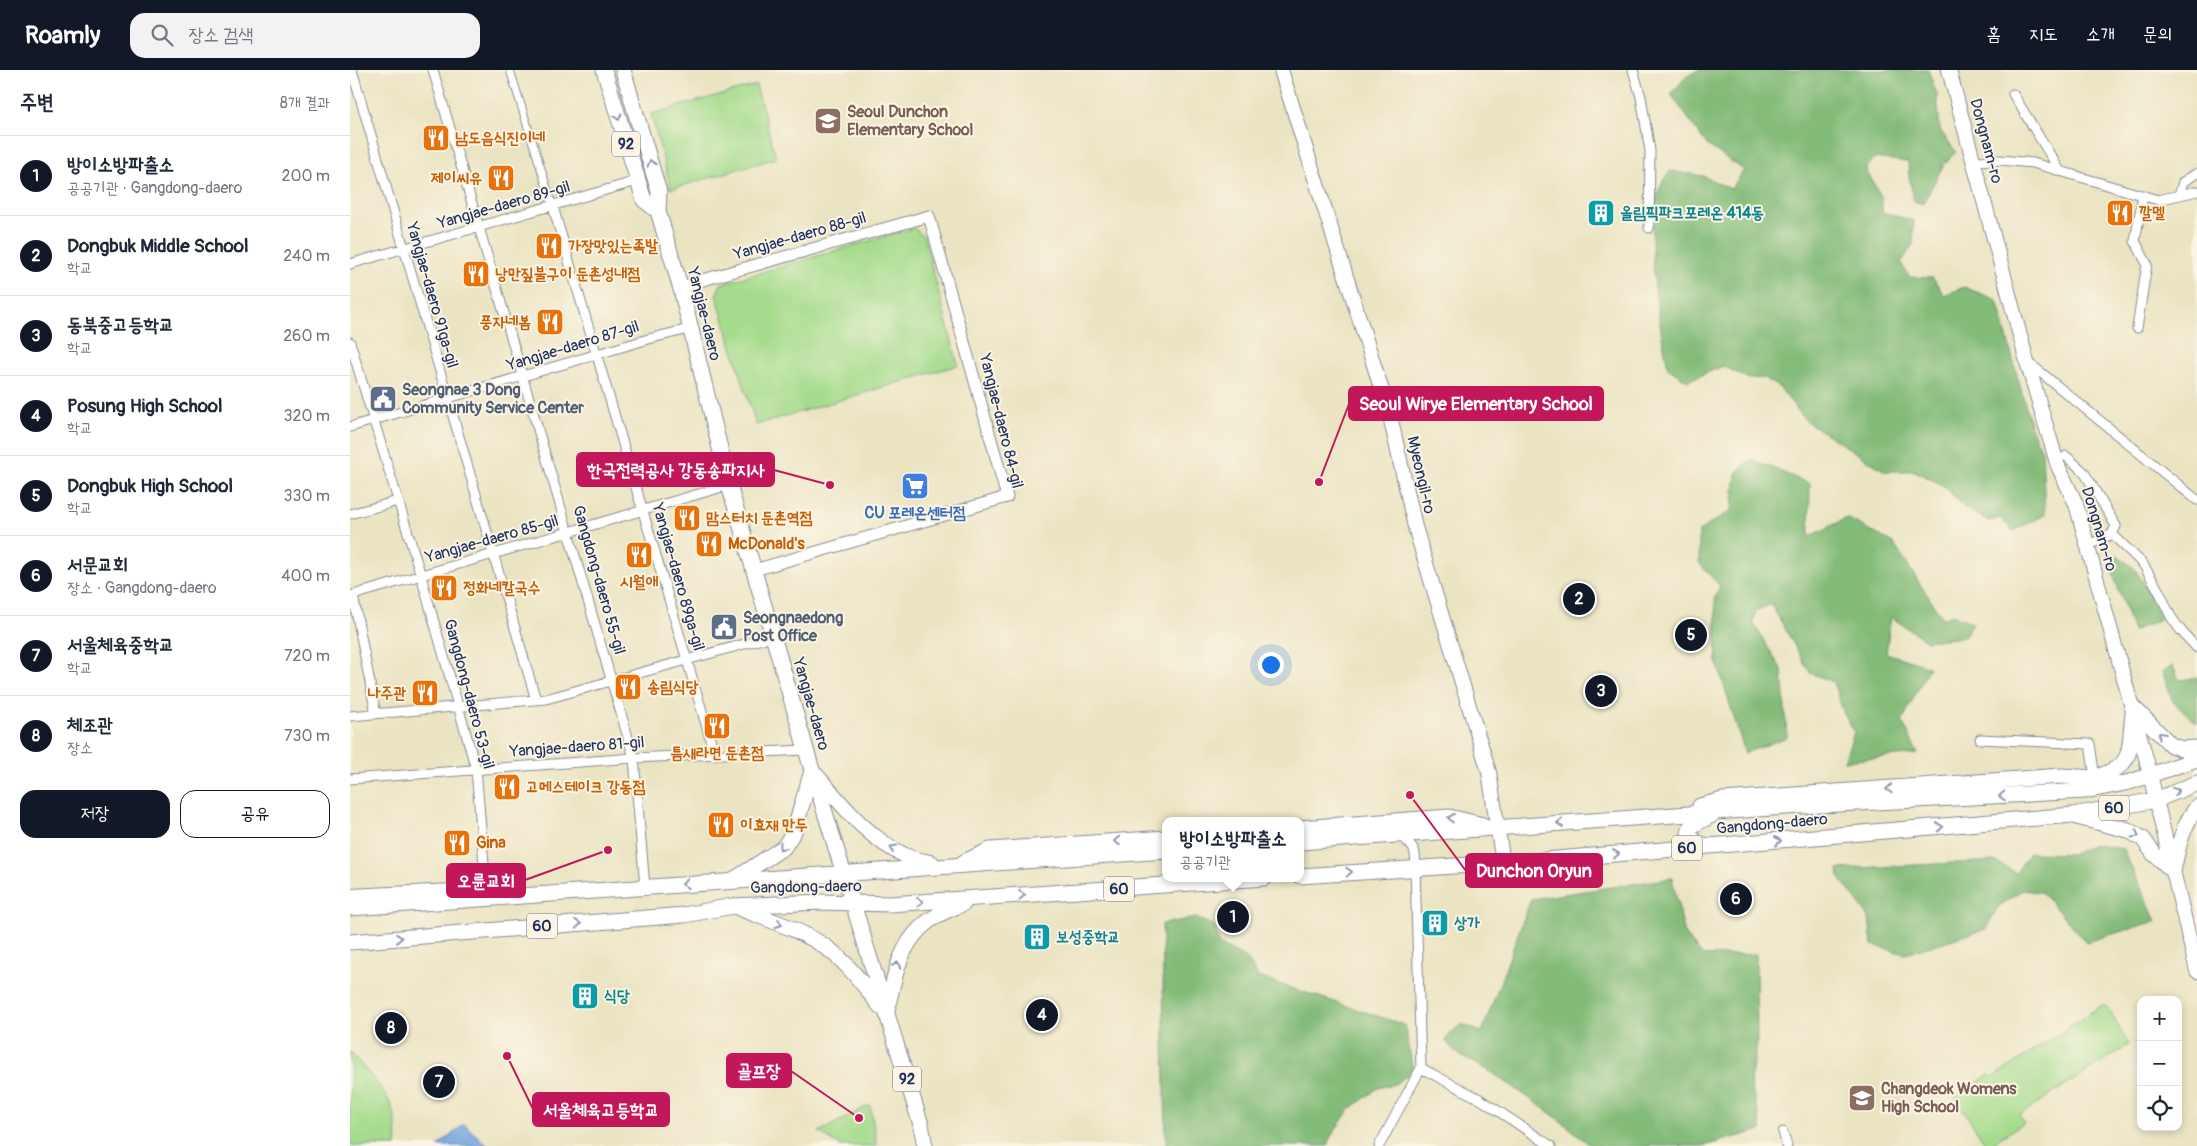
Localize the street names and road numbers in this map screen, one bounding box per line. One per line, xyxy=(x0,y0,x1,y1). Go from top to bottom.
street label: Dongnam-ro xyxy=(1965,96,2007,186)
road number: 92 xyxy=(612,132,640,156)
street label: Yangjae-daero 89-gil xyxy=(434,177,573,234)
street label: Yangjae-daero 88-gil xyxy=(731,208,869,265)
street label: Yangjae-daero 91ga-gil xyxy=(401,219,462,370)
street label: Yangjae-daero xyxy=(682,264,725,363)
street label: Yangjae-daero 87-gil xyxy=(504,316,642,376)
street label: Yangjae-daero 84-gil xyxy=(974,351,1027,490)
street label: Myeongil-ro xyxy=(1402,434,1440,516)
street label: Dongnam-ro xyxy=(2077,484,2121,574)
street label: Yangjae-daero 89ga-gil xyxy=(647,500,709,653)
street label: Gangdong-daero 55-gil xyxy=(568,503,630,657)
street label: Yangjae-daero 85-gil xyxy=(422,510,561,568)
street label: Gangdong-daero 53-gil xyxy=(439,617,499,771)
street label: Yangjae-daero xyxy=(788,654,834,753)
street label: Yangjae-daero 81-gil xyxy=(508,732,645,762)
road number: 60 xyxy=(2099,796,2129,820)
street label: Gangdong-daero xyxy=(1715,809,1829,839)
road number: 60 xyxy=(1672,836,1702,860)
street label: Gangdong-daero xyxy=(750,876,862,898)
road number: 60 xyxy=(1104,876,1134,902)
road number: 60 xyxy=(527,914,557,938)
road number: 92 xyxy=(893,1066,921,1092)

